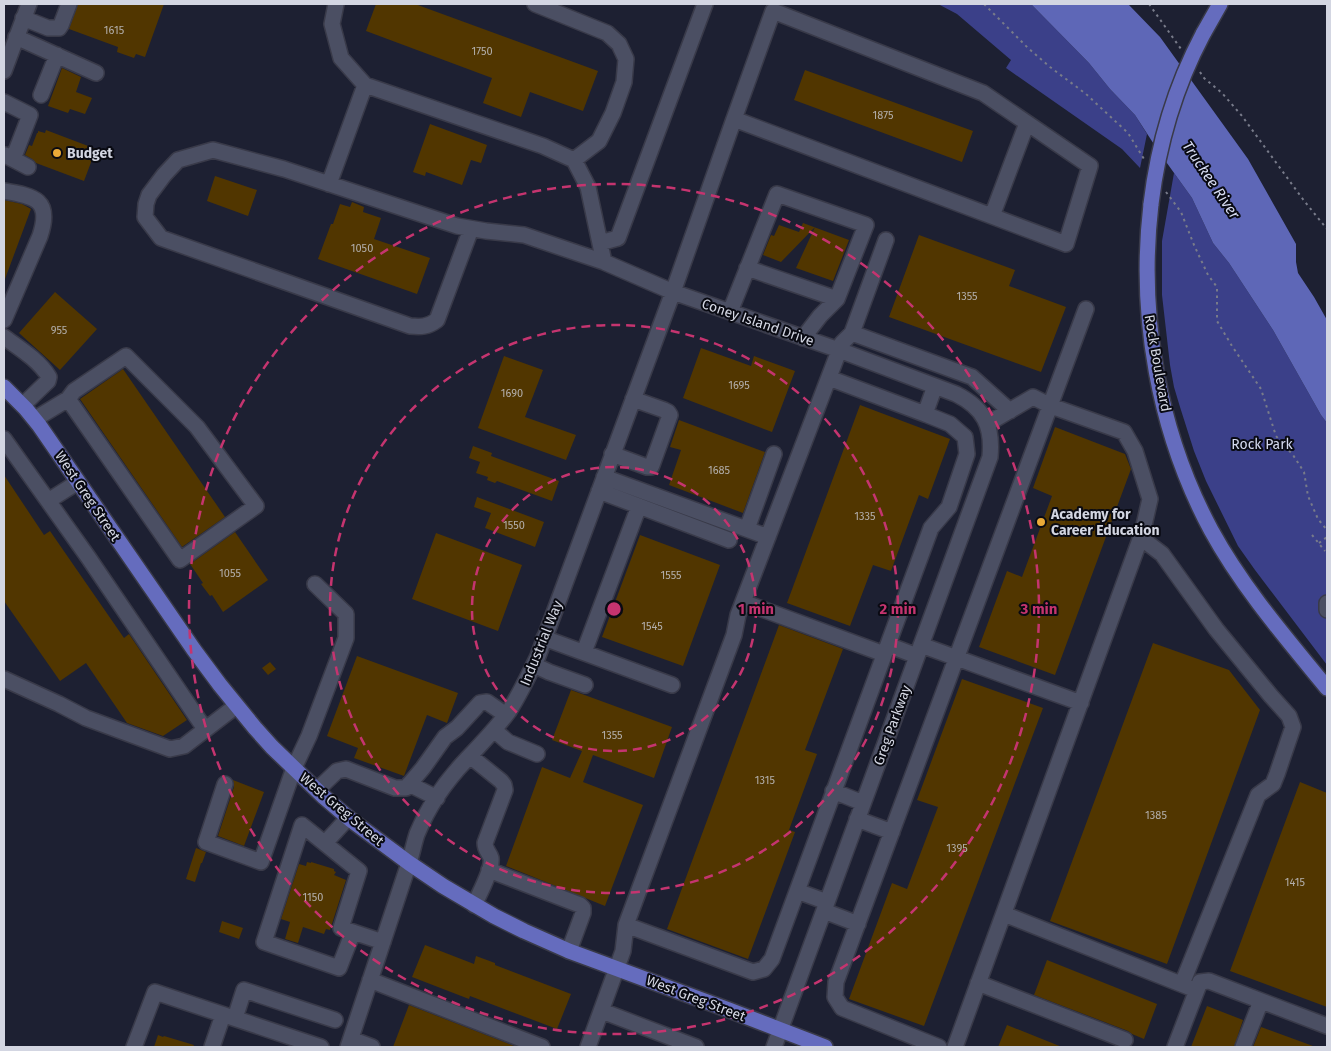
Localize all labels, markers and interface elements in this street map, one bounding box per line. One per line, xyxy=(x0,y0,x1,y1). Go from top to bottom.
house number: 1615 xyxy=(104,24,125,37)
house number: 1750 xyxy=(471,45,493,58)
house number: 1875 xyxy=(873,109,894,122)
water label: Truckee River xyxy=(1178,138,1244,223)
place label: Budget xyxy=(67,145,113,162)
marker: Budget xyxy=(51,147,63,159)
house number: 1050 xyxy=(351,242,373,255)
house number: 1355 xyxy=(956,290,978,303)
street label: Coney Island Drive xyxy=(699,295,816,350)
street label: Rock Boulevard xyxy=(1141,313,1174,413)
house number: 955 xyxy=(51,324,68,337)
house number: 1695 xyxy=(728,379,750,392)
house number: 1690 xyxy=(501,387,523,400)
park label: Rock Park xyxy=(1231,436,1294,453)
street label: West Greg Street xyxy=(51,448,124,545)
house number: 1685 xyxy=(708,464,731,477)
place label: Academy for Career Education xyxy=(1050,506,1160,539)
house number: 1335 xyxy=(854,510,876,523)
marker: Academy for Career Education xyxy=(1035,516,1047,528)
house number: 1550 xyxy=(503,519,525,532)
house number: 1055 xyxy=(219,567,241,580)
house number: 1555 xyxy=(660,569,682,582)
street label: Industrial Way xyxy=(517,598,566,688)
centre of rings xyxy=(605,600,623,618)
text: 1 min xyxy=(738,600,774,618)
text: 2 min xyxy=(880,600,916,618)
text: 3 min xyxy=(1020,600,1057,618)
house number: 1545 xyxy=(641,620,663,633)
street label: Greg Parkway xyxy=(870,683,915,768)
house number: 1355 xyxy=(601,729,623,742)
street label: West Greg Street xyxy=(296,769,388,850)
house number: 1315 xyxy=(755,774,776,787)
house number: 1385 xyxy=(1145,809,1167,822)
house number: 1395 xyxy=(946,842,968,855)
house number: 1415 xyxy=(1285,876,1306,889)
house number: 1150 xyxy=(302,891,324,904)
street label: West Greg Street xyxy=(644,972,749,1026)

